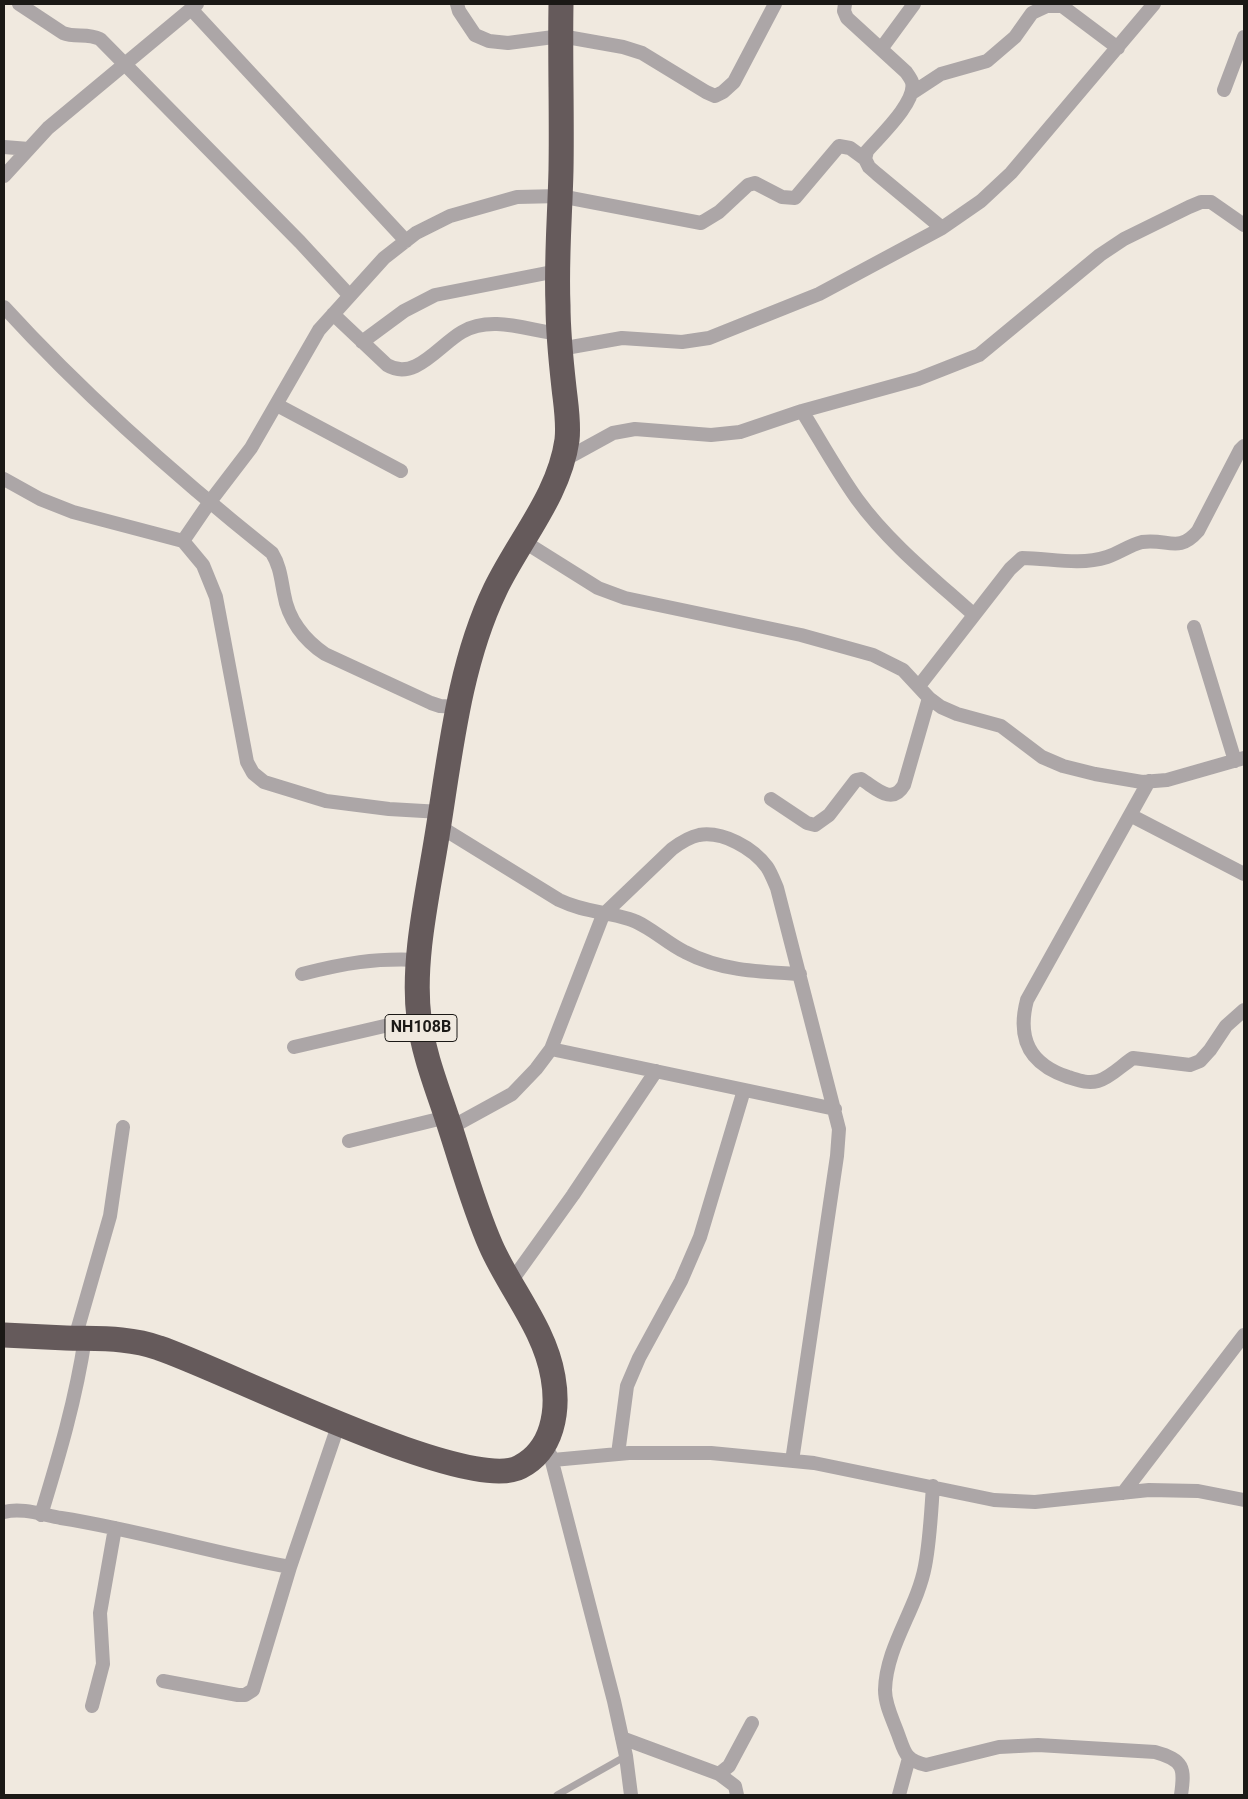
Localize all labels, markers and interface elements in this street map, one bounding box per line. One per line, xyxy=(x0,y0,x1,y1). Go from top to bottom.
road number: NH108B xyxy=(385,1014,457,1042)

